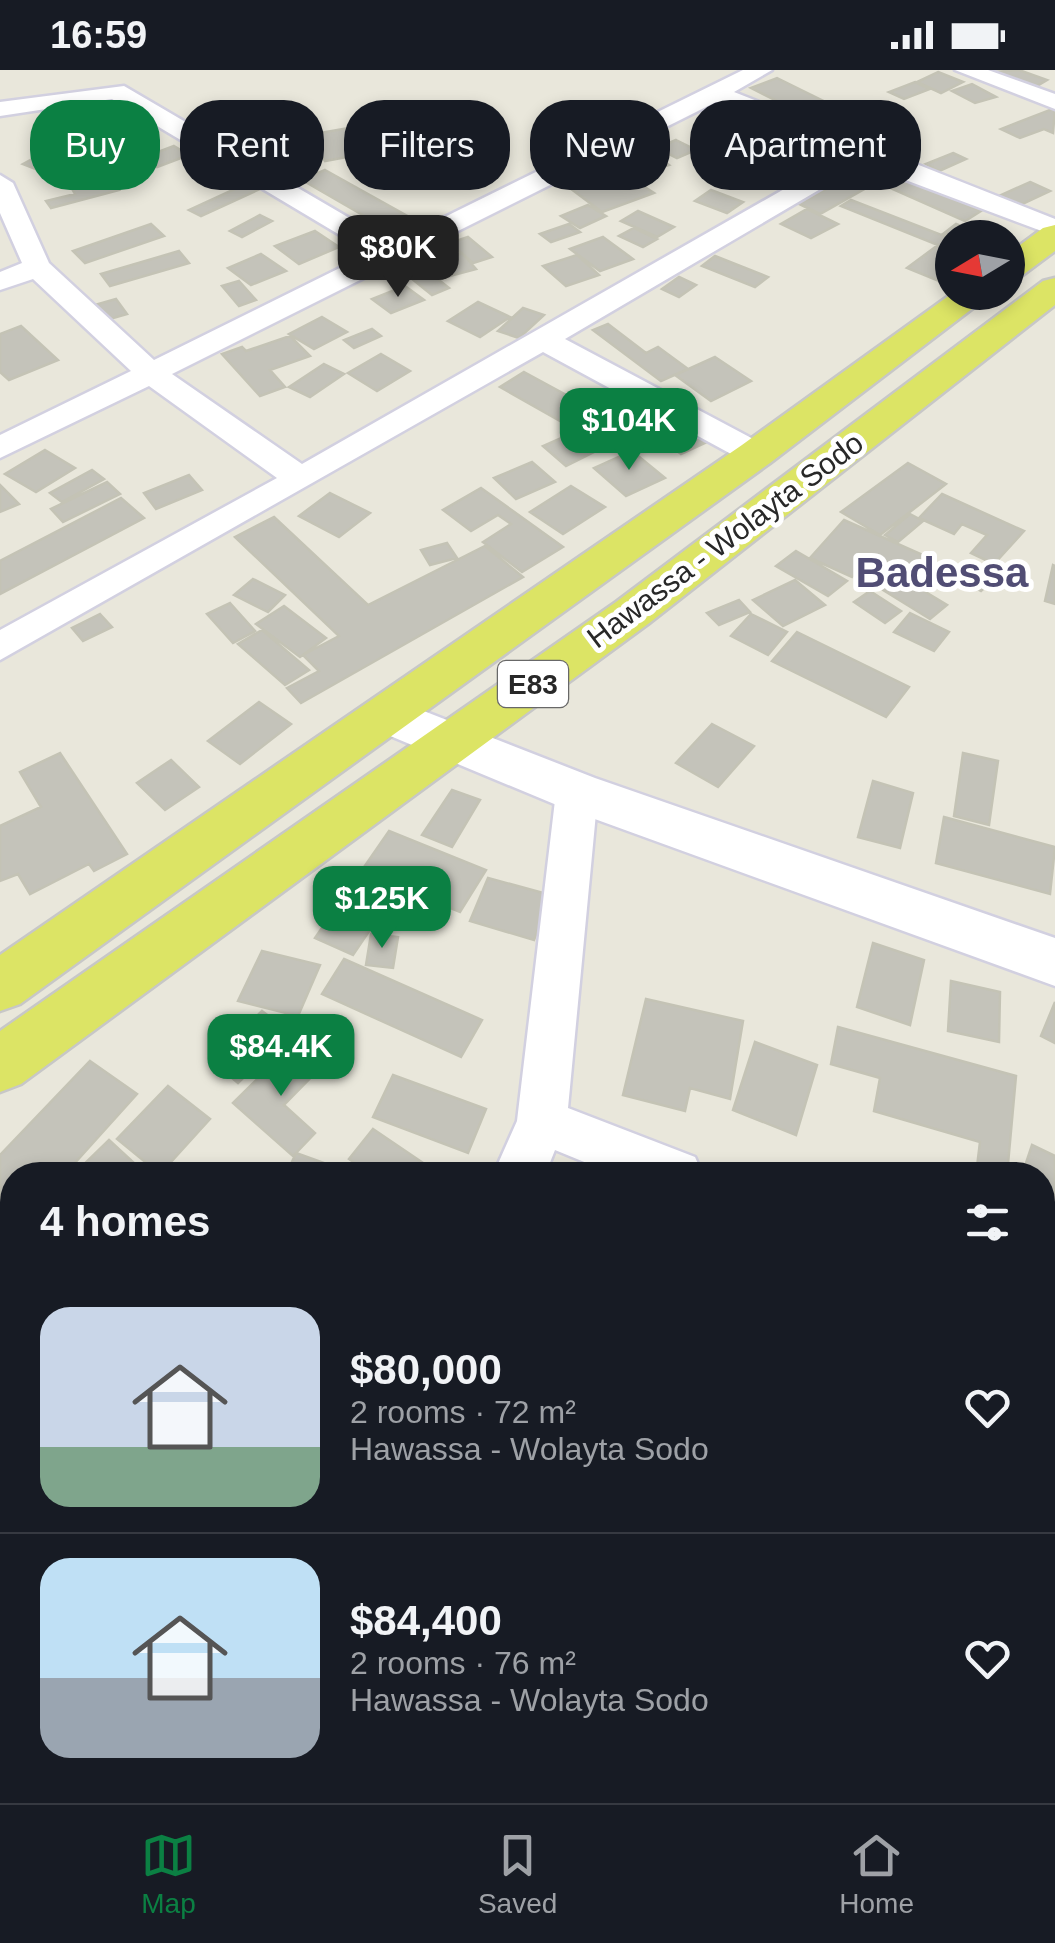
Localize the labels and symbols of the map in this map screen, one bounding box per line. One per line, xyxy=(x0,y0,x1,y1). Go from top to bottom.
pin: $80K xyxy=(339,215,457,300)
north arrow xyxy=(935,220,1025,310)
pin: $104K xyxy=(559,388,699,473)
street label: Hawassa - Wolayta Sodo xyxy=(581,426,869,654)
district label: Badessa xyxy=(856,549,1029,596)
road number: E83 xyxy=(498,661,568,707)
pin: $125K xyxy=(312,866,452,951)
pin: $84.4K xyxy=(200,1014,362,1099)

